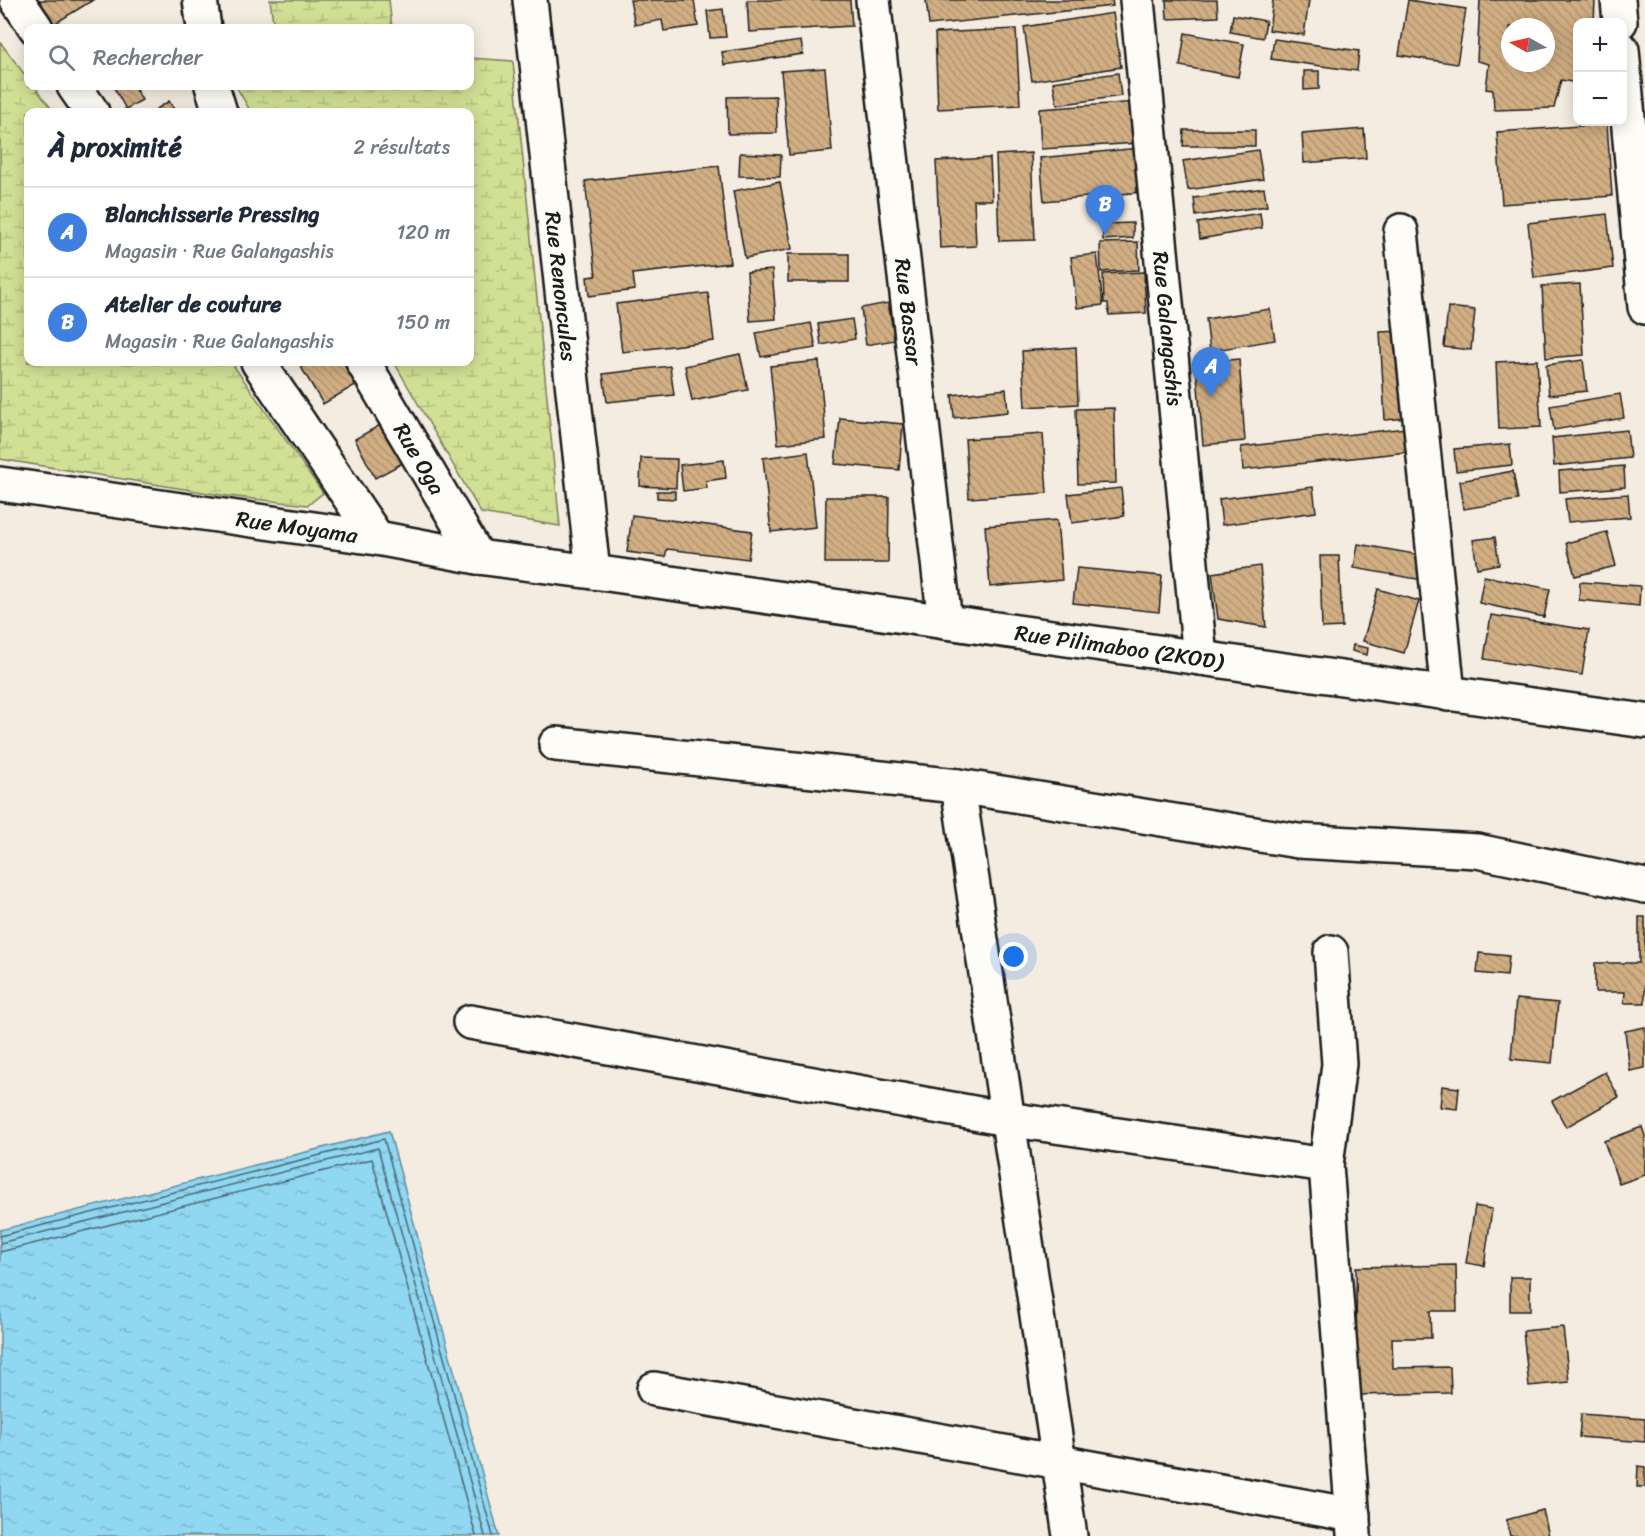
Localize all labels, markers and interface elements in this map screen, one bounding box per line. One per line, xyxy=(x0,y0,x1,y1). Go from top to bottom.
north arrow xyxy=(1501,18,1555,72)
map controls xyxy=(1573,18,1627,126)
button: + xyxy=(1573,18,1627,72)
search box xyxy=(24,24,474,90)
text: Rechercher xyxy=(93,38,203,77)
icon: search xyxy=(45,41,78,74)
button: − xyxy=(1573,72,1627,126)
text: À proximité xyxy=(48,124,182,170)
text: 2 résultats xyxy=(353,130,450,165)
pin: B xyxy=(1086,186,1124,235)
text: Blanchisserie Pressing xyxy=(105,195,320,234)
street label: Rue Renoncules xyxy=(534,209,589,364)
text: A xyxy=(61,215,74,250)
text: 120 m xyxy=(397,215,450,250)
text: Magasin · Rue Galangashis xyxy=(105,234,334,269)
street label: Rue Galangashis xyxy=(1142,249,1195,408)
street label: Rue Bassar xyxy=(884,256,935,369)
text: Atelier de couture xyxy=(105,285,282,324)
text: B xyxy=(61,305,74,340)
text: 150 m xyxy=(396,305,450,340)
text: Magasin · Rue Galangashis xyxy=(105,324,334,359)
pin: A xyxy=(1192,348,1230,397)
street label: Rue Oga xyxy=(383,415,457,502)
street label: Rue Moyama xyxy=(234,499,361,555)
street label: Rue Pilimaboo (2KOD) xyxy=(1012,612,1227,681)
your location xyxy=(999,942,1028,971)

